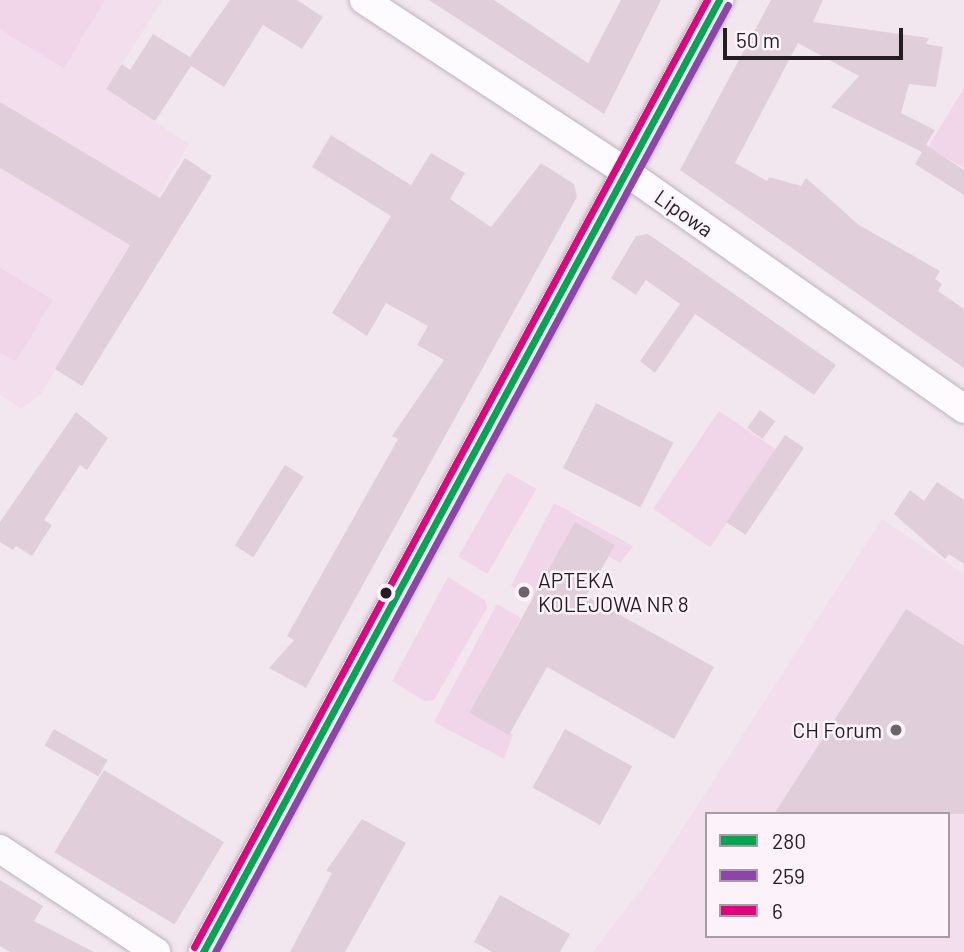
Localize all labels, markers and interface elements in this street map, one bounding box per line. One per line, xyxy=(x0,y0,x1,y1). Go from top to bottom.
scale bar xyxy=(726,14,906,58)
text: 50 m xyxy=(736,27,780,52)
street label: Lipowa xyxy=(650,184,718,242)
place label: APTEKA KOLEJOWA NR 8 xyxy=(538,567,689,617)
marker: APTEKA KOLEJOWA NR 8 xyxy=(516,584,532,600)
unlabelled marker xyxy=(379,586,393,600)
place label: CH Forum xyxy=(793,717,882,743)
marker: CH Forum xyxy=(888,722,904,738)
legend xyxy=(705,812,950,938)
text: 280 xyxy=(772,828,806,853)
text: 259 xyxy=(772,863,805,888)
text: 6 xyxy=(772,898,783,923)

